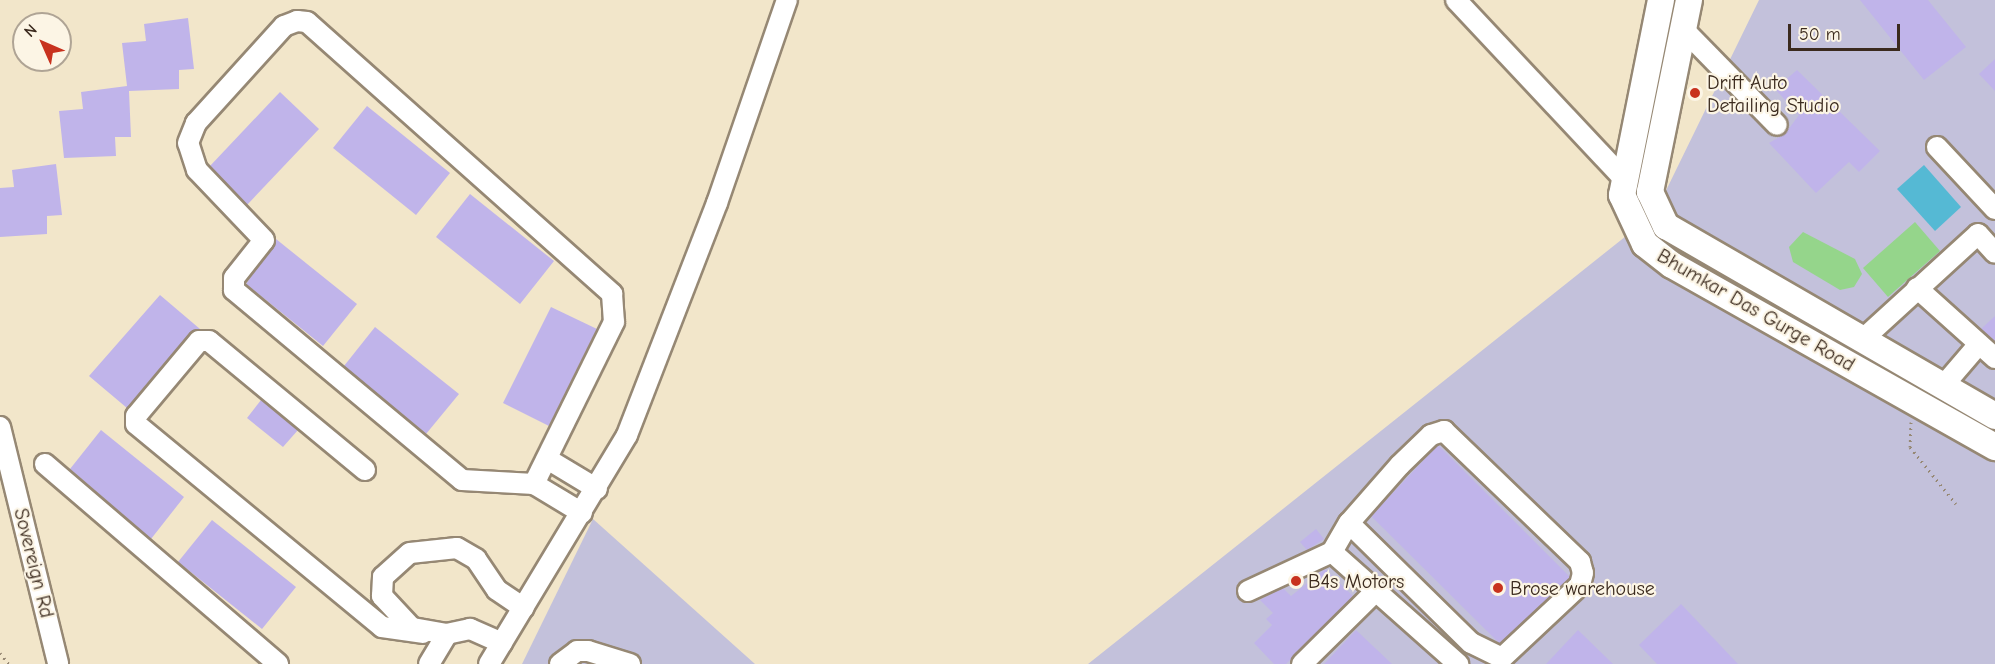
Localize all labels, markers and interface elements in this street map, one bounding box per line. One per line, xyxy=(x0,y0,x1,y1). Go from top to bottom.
north arrow xyxy=(12,12,72,72)
scale bar xyxy=(1791,12,1904,50)
text: N xyxy=(21,21,41,41)
text: 50 m xyxy=(1799,24,1841,45)
place label: Drift Auto Detailing Studio xyxy=(1707,70,1840,117)
marker: Drift Auto Detailing Studio xyxy=(1688,86,1702,100)
street label: Bhumkar Das Gurge Road xyxy=(1653,244,1859,376)
street label: Sovereign Rd xyxy=(9,506,59,620)
place label: B4s Motors xyxy=(1308,569,1404,593)
marker: B4s Motors xyxy=(1289,574,1303,588)
place label: Brose warehouse xyxy=(1510,576,1655,600)
marker: Brose warehouse xyxy=(1491,581,1505,595)

